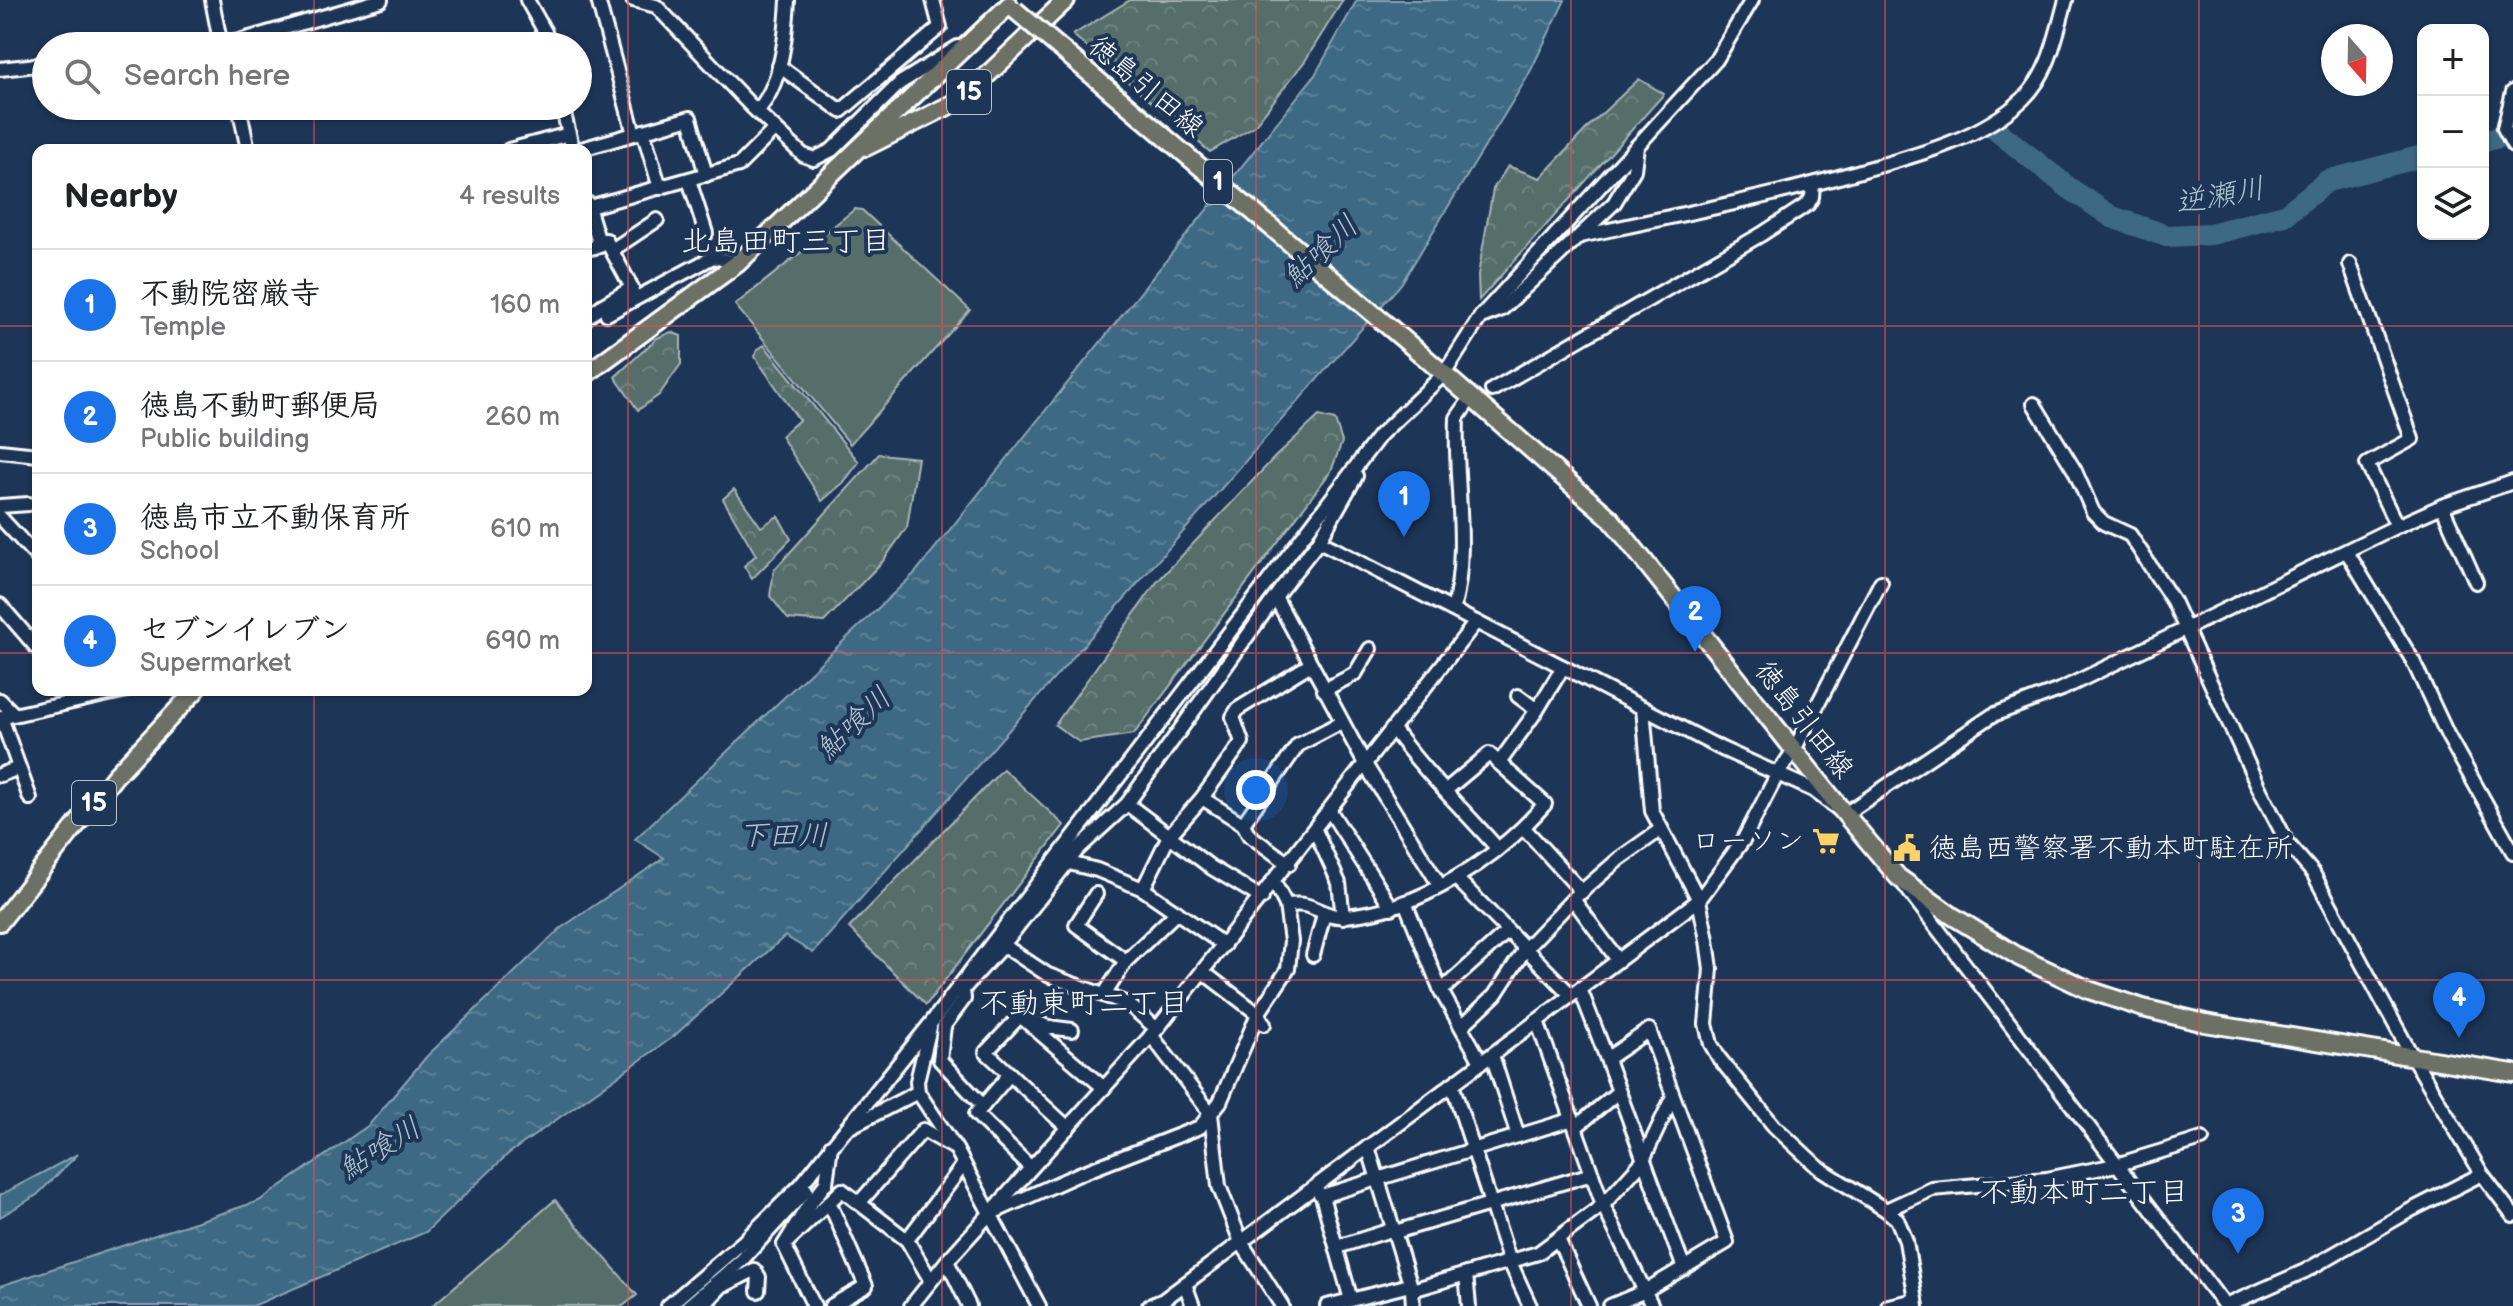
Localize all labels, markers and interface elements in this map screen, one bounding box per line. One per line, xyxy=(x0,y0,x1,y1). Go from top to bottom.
north arrow xyxy=(2321,24,2393,96)
map controls xyxy=(2417,24,2489,240)
button: + xyxy=(2417,24,2489,96)
street label: 徳島引田線 xyxy=(1082,29,1210,145)
search box xyxy=(32,32,592,120)
icon: search xyxy=(60,54,104,98)
text: Search here xyxy=(124,58,290,94)
road number: 15 xyxy=(947,70,991,114)
button: − xyxy=(2417,96,2489,168)
road number: 1 xyxy=(1204,160,1232,204)
button: layers xyxy=(2417,168,2489,240)
water label: 逆瀬川 xyxy=(2173,170,2267,222)
text: Nearby xyxy=(64,176,178,217)
text: 4 results xyxy=(459,181,560,212)
water label: 鮎喰川 xyxy=(1276,208,1366,296)
district label: 北島田町三丁目 xyxy=(681,224,891,260)
text: 不動院密厳寺 xyxy=(140,276,320,312)
text: 1 xyxy=(85,290,95,321)
text: 160 m xyxy=(490,290,560,321)
text: Temple xyxy=(140,312,226,343)
text: 徳島不動町郵便局 xyxy=(140,388,380,424)
text: 2 xyxy=(82,402,98,433)
text: 260 m xyxy=(485,402,560,433)
text: Public building xyxy=(140,424,309,455)
pin: 1 xyxy=(1378,471,1430,537)
text: 徳島市立不動保育所 xyxy=(140,500,410,536)
text: 3 xyxy=(82,514,98,545)
text: 610 m xyxy=(490,514,560,545)
text: School xyxy=(140,536,219,567)
pin: 2 xyxy=(1669,586,1721,652)
text: セブンイレブン xyxy=(140,612,350,648)
text: 4 xyxy=(82,626,98,657)
text: 690 m xyxy=(485,626,560,657)
text: Supermarket xyxy=(140,648,291,679)
street label: 徳島引田線 xyxy=(1748,655,1860,785)
water label: 鮎喰川 xyxy=(809,680,899,768)
your location xyxy=(1236,770,1276,810)
road number: 15 xyxy=(72,781,116,825)
water label: 下田川 xyxy=(738,818,828,854)
place label: ローソン xyxy=(1692,825,1804,858)
supermarket icon: ローソン xyxy=(1811,826,1841,856)
place label: 徳島西警察署不動本町駐在所 xyxy=(1929,832,2293,865)
public building icon: 徳島西警察署不動本町駐在所 xyxy=(1892,833,1922,863)
pin: 4 xyxy=(2433,972,2485,1038)
district label: 不動東町二丁目 xyxy=(979,986,1189,1022)
water label: 鮎喰川 xyxy=(332,1110,428,1188)
district label: 不動本町二丁目 xyxy=(1979,1175,2189,1211)
pin: 3 xyxy=(2212,1188,2264,1254)

